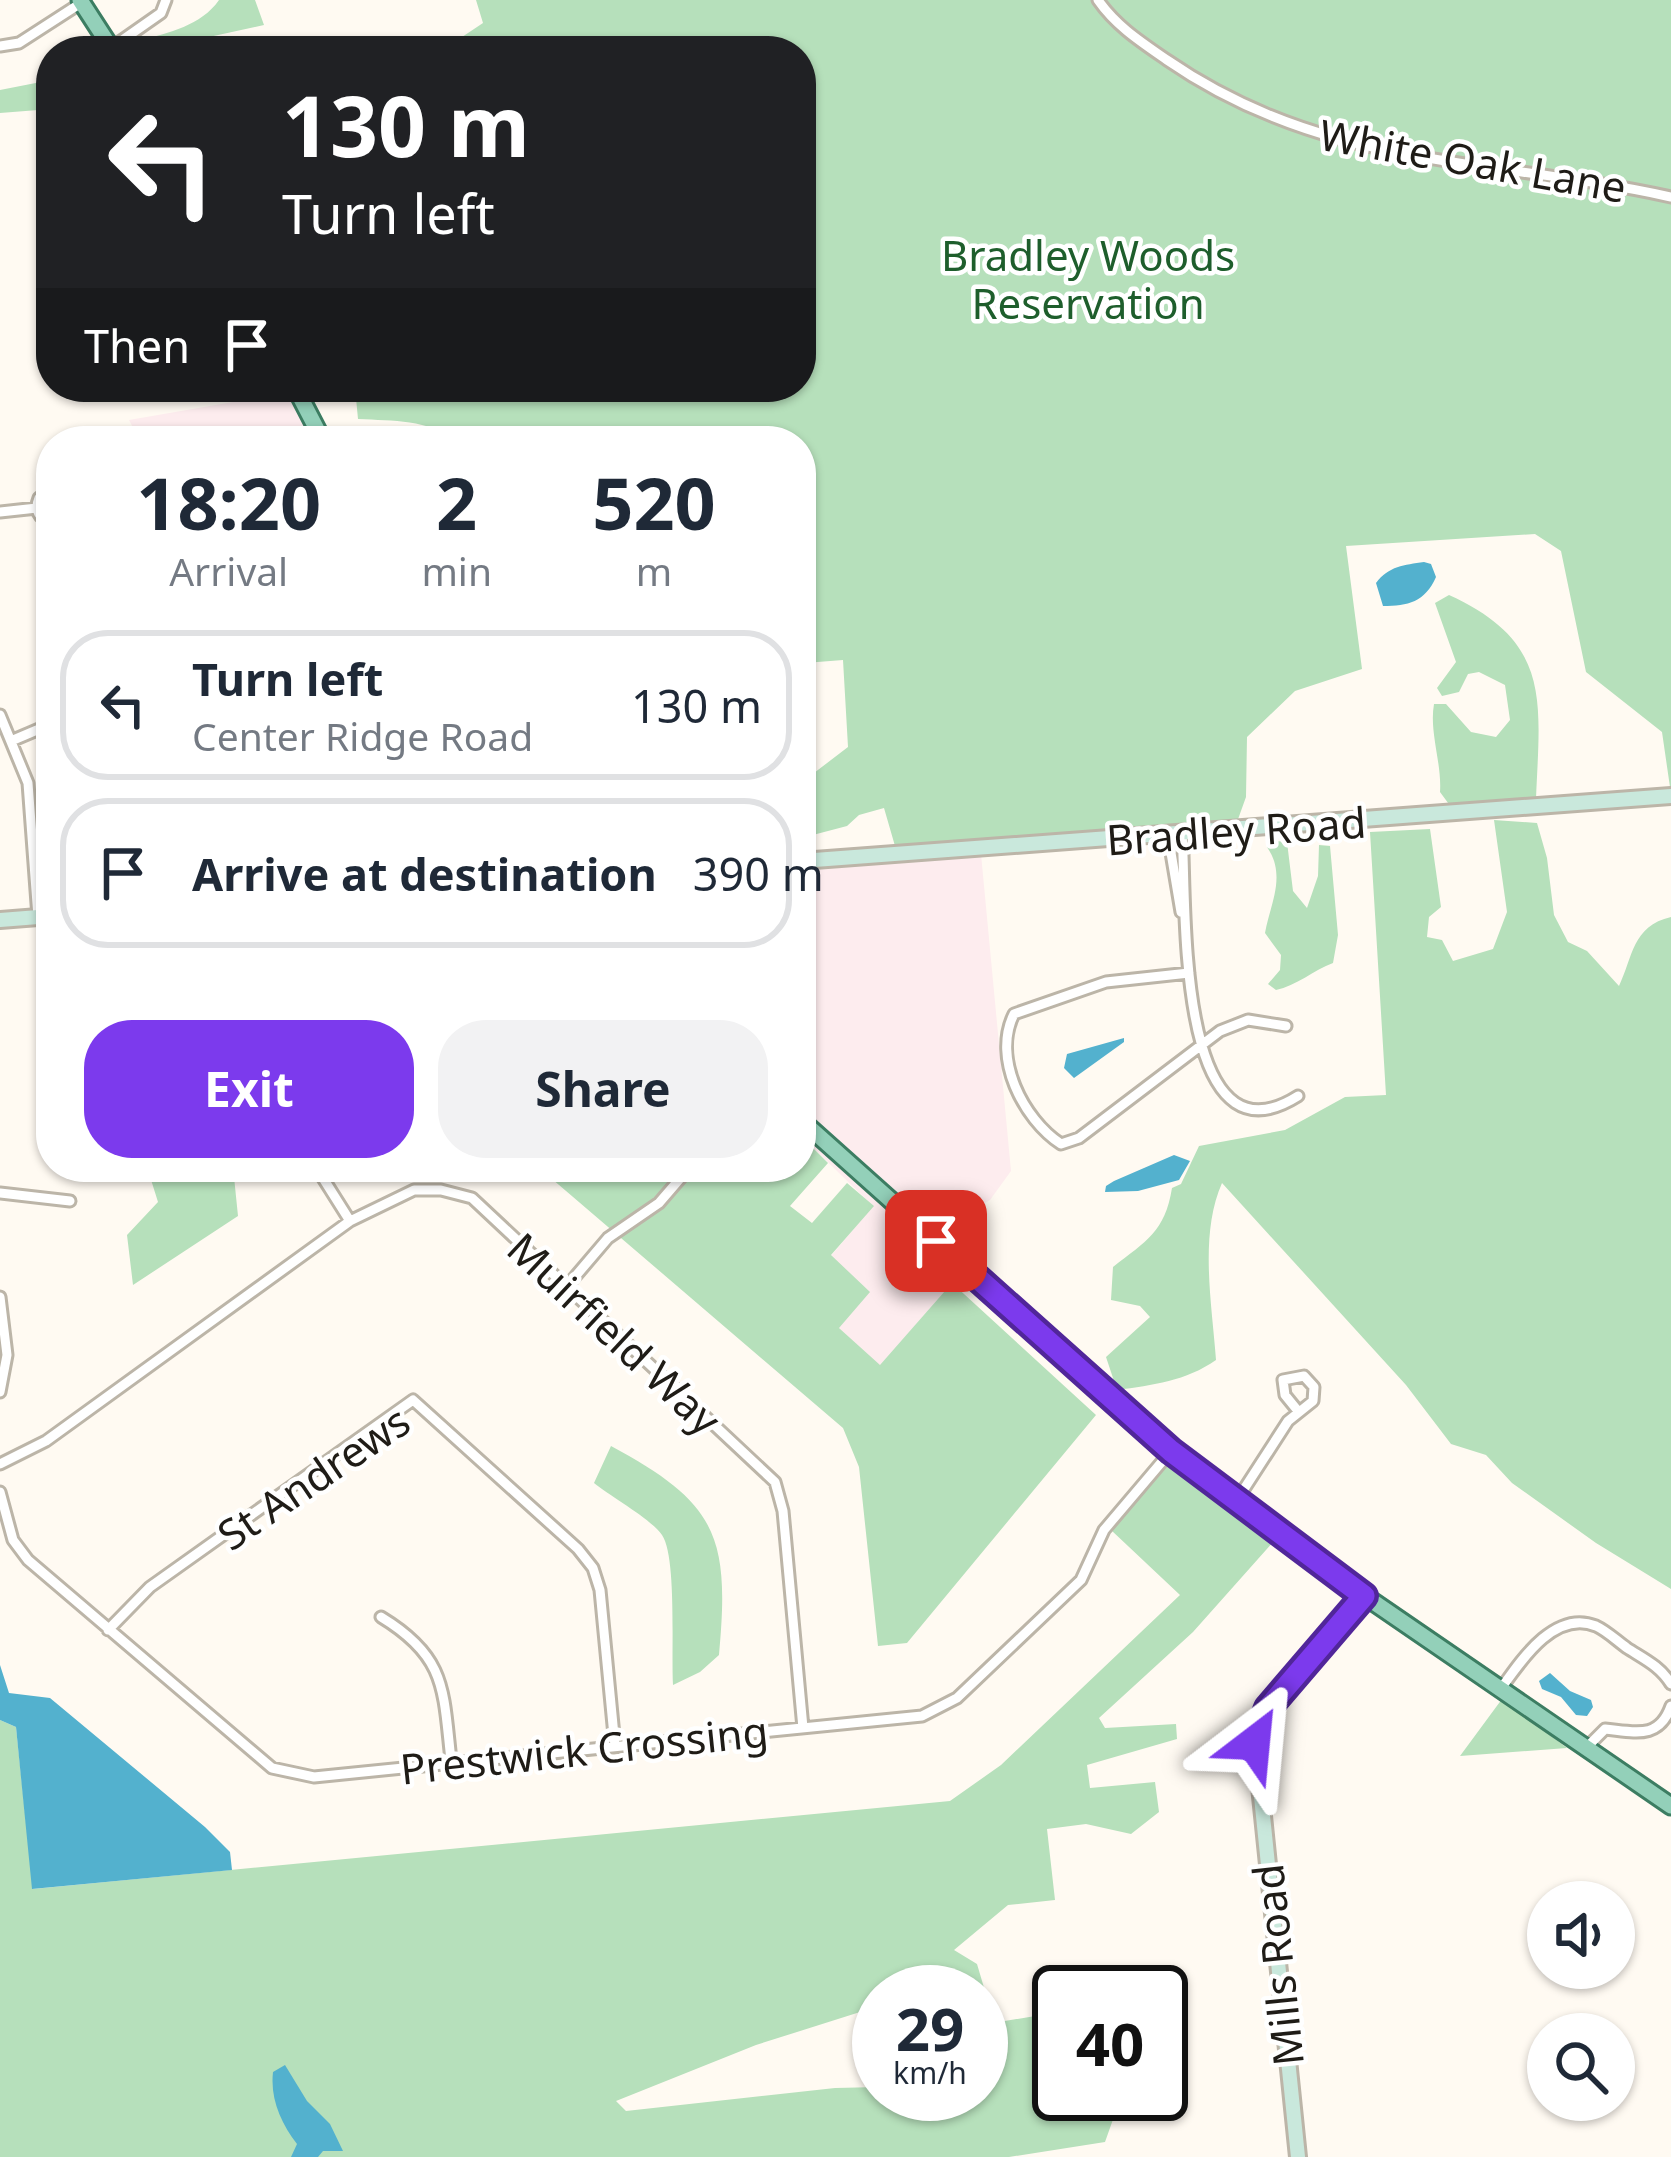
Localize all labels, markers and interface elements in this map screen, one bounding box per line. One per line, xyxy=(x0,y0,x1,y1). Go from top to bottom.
text: 130 m xyxy=(282,67,530,182)
icon: left xyxy=(84,84,240,240)
street label: White Oak Lane xyxy=(1315,105,1631,215)
text: Turn left xyxy=(282,176,495,250)
park label: Bradley Woods Reservation xyxy=(941,226,1235,331)
icon: arrive xyxy=(214,312,280,378)
text: Then xyxy=(84,315,190,376)
text: 18:20 xyxy=(136,453,321,551)
text: 2 xyxy=(436,453,477,551)
text: 520 xyxy=(592,453,716,551)
text: Arrival xyxy=(169,544,288,597)
text: min xyxy=(421,544,492,597)
text: m xyxy=(636,544,672,597)
text: Turn left xyxy=(192,648,383,709)
icon: left xyxy=(90,672,156,738)
text: 130 m xyxy=(631,675,762,736)
text: Center Ridge Road xyxy=(192,709,533,762)
street label: Bradley Road xyxy=(1104,792,1368,868)
icon: arrive xyxy=(90,840,156,906)
text: Arrive at destination xyxy=(192,843,657,904)
text: 390 m xyxy=(693,843,824,904)
button: Exit xyxy=(84,1020,414,1158)
button: Share xyxy=(438,1020,768,1158)
pin xyxy=(885,1190,987,1292)
icon: arrive xyxy=(903,1208,969,1274)
street label: Muirfield Way xyxy=(496,1219,734,1447)
street label: St Andrews xyxy=(206,1392,420,1562)
position arrow xyxy=(1191,1680,1317,1806)
street label: Prestwick Crossing xyxy=(397,1701,771,1797)
street label: Mills Road xyxy=(1238,1861,1316,2069)
map controls xyxy=(1527,1881,1635,2121)
button: sound xyxy=(1527,1881,1635,1989)
speed limit sign: 40 xyxy=(1032,1965,1188,2121)
text: 29 xyxy=(896,1987,964,2069)
button: search xyxy=(1527,2013,1635,2121)
text: km/h xyxy=(893,2052,967,2093)

